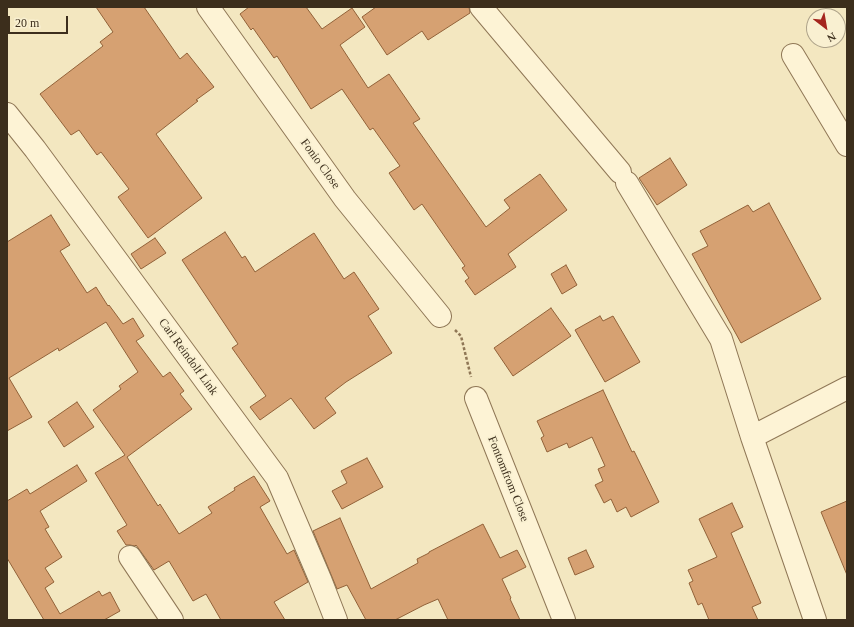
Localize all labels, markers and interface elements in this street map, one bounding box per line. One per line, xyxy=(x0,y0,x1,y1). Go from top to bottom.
scale bar xyxy=(10,8,70,34)
north arrow xyxy=(806,8,846,48)
text: 20 m xyxy=(15,16,39,30)
text: N xyxy=(825,30,838,45)
street label: Fonio Close xyxy=(297,136,343,192)
street label: Carl Reindolf Link xyxy=(155,316,221,398)
street label: Fontomfrom Close xyxy=(484,434,532,524)

